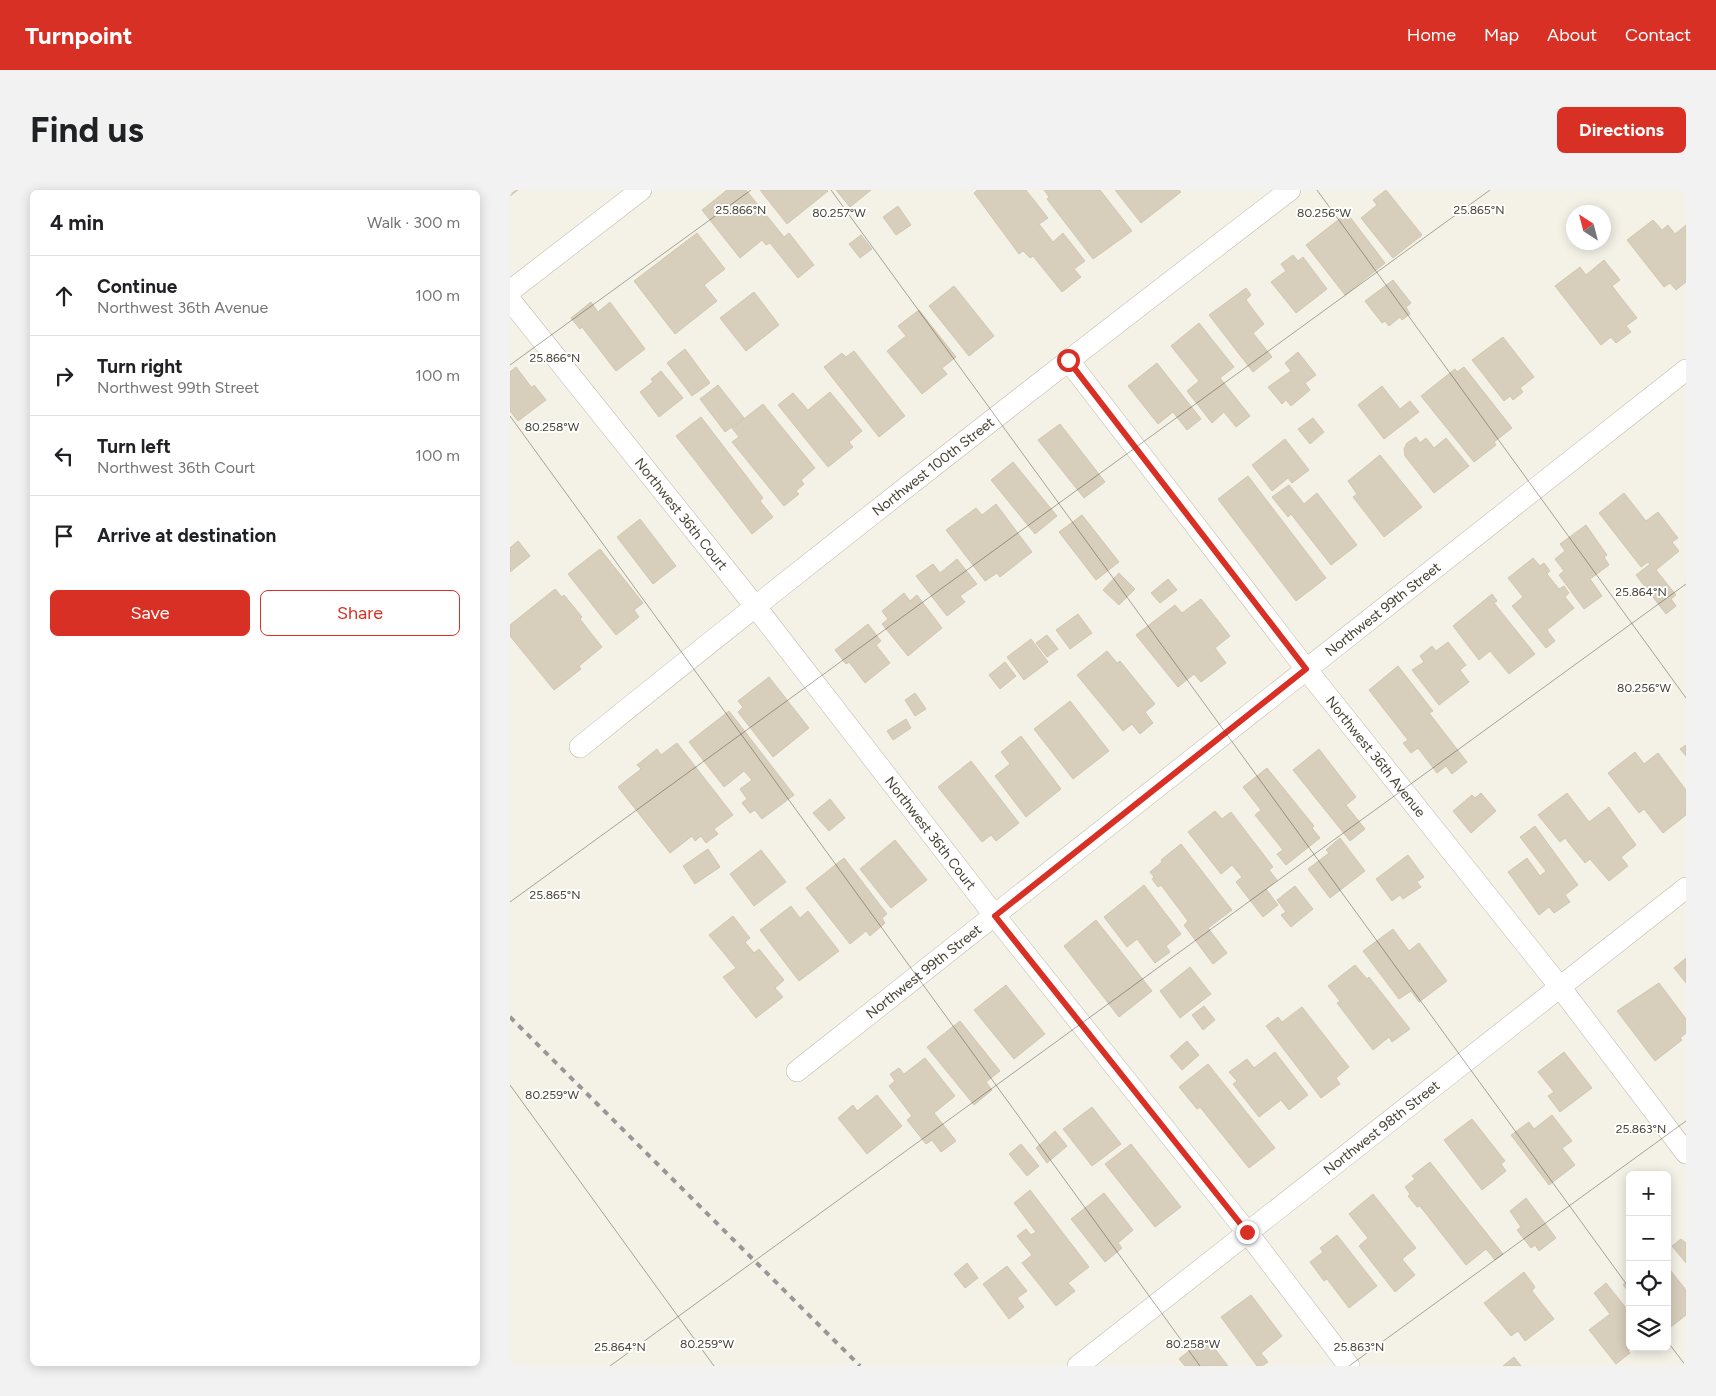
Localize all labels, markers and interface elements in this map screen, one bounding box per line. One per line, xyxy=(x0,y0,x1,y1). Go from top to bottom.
text: Turnpoint xyxy=(25,21,132,50)
text: Home xyxy=(1407,24,1456,46)
text: Map xyxy=(1484,24,1519,46)
text: About xyxy=(1547,24,1597,46)
text: Contact xyxy=(1625,24,1691,46)
button: Directions xyxy=(1557,107,1686,153)
text: Find us xyxy=(30,109,144,151)
text: 25.866°N xyxy=(716,203,766,217)
text: 25.865°N xyxy=(1454,203,1504,217)
north arrow xyxy=(1566,205,1611,250)
text: 80.257°W xyxy=(812,206,866,220)
text: 80.256°W xyxy=(1297,206,1351,220)
text: 4 min xyxy=(50,210,104,235)
text: Walk · 300 m xyxy=(367,213,460,232)
text: Continue xyxy=(97,275,177,298)
icon: ahead xyxy=(50,282,78,310)
text: 100 m xyxy=(415,286,460,305)
text: Northwest 36th Avenue xyxy=(97,298,268,317)
route start xyxy=(1057,349,1080,372)
text: 25.866°N xyxy=(530,351,580,365)
text: Turn right xyxy=(97,355,183,378)
icon: right xyxy=(50,362,78,390)
text: 100 m xyxy=(415,366,460,385)
text: Northwest 99th Street xyxy=(97,378,259,397)
street label: Northwest 100th Street xyxy=(869,413,997,519)
text: 80.258°W xyxy=(525,420,580,434)
text: Turn left xyxy=(97,435,171,458)
icon: left xyxy=(50,442,78,470)
text: 100 m xyxy=(415,446,460,465)
street label: Northwest 36th Court xyxy=(631,454,731,573)
text: Northwest 36th Court xyxy=(97,458,255,477)
icon: arrive xyxy=(50,522,78,550)
text: Arrive at destination xyxy=(97,524,276,547)
street label: Northwest 99th Street xyxy=(1322,558,1444,660)
text: 25.864°N xyxy=(1615,585,1667,599)
button: Save xyxy=(50,590,250,636)
button: Share xyxy=(260,590,460,636)
text: 80.256°W xyxy=(1617,681,1671,695)
street label: Northwest 36th Avenue xyxy=(1322,693,1430,821)
street label: Northwest 36th Court xyxy=(882,773,980,893)
text: 25.865°N xyxy=(530,888,580,902)
street label: Northwest 99th Street xyxy=(862,921,985,1022)
street label: Northwest 98th Street xyxy=(1320,1077,1443,1178)
text: 80.259°W xyxy=(525,1088,579,1102)
text: 25.863°N xyxy=(1616,1122,1666,1136)
map controls xyxy=(1626,1171,1671,1351)
button: + xyxy=(1626,1171,1671,1216)
button: − xyxy=(1626,1216,1671,1261)
route end xyxy=(1236,1221,1259,1244)
button: locate xyxy=(1626,1261,1671,1306)
button: layers xyxy=(1626,1306,1671,1351)
text: 80.259°W xyxy=(680,1337,734,1351)
text: 80.258°W xyxy=(1166,1337,1221,1351)
text: 25.864°N xyxy=(594,1340,646,1354)
text: 25.863°N xyxy=(1334,1340,1384,1354)

